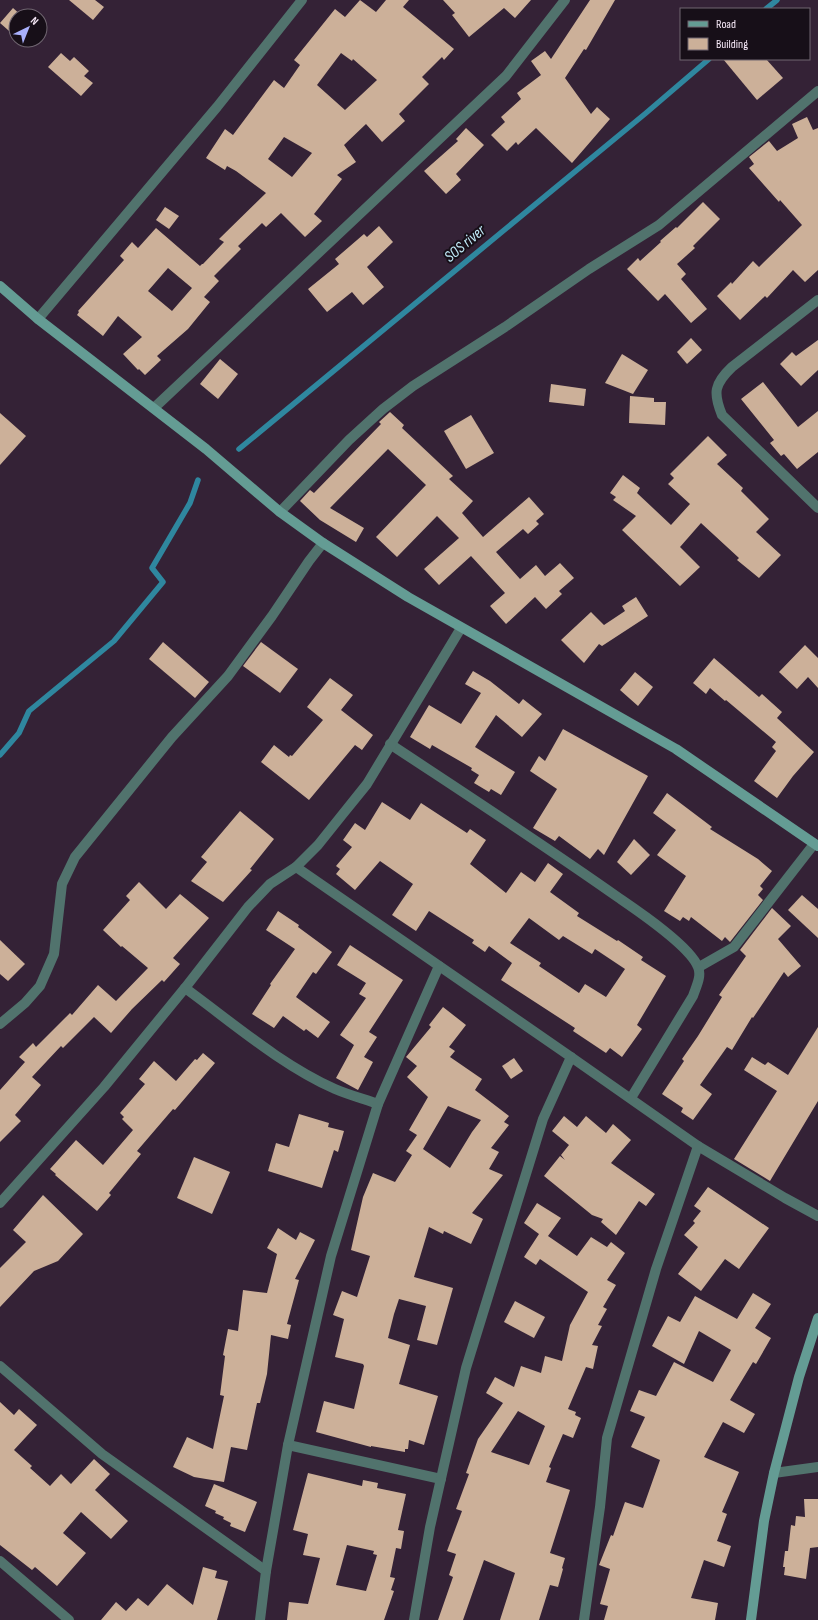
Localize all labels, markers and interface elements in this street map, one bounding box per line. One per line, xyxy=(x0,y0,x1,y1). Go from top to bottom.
north arrow xyxy=(8,8,48,48)
legend xyxy=(680,8,810,60)
text: N xyxy=(28,14,41,28)
text: Road xyxy=(716,17,736,32)
text: Building xyxy=(716,37,748,52)
water label: SOS river xyxy=(441,221,490,267)

